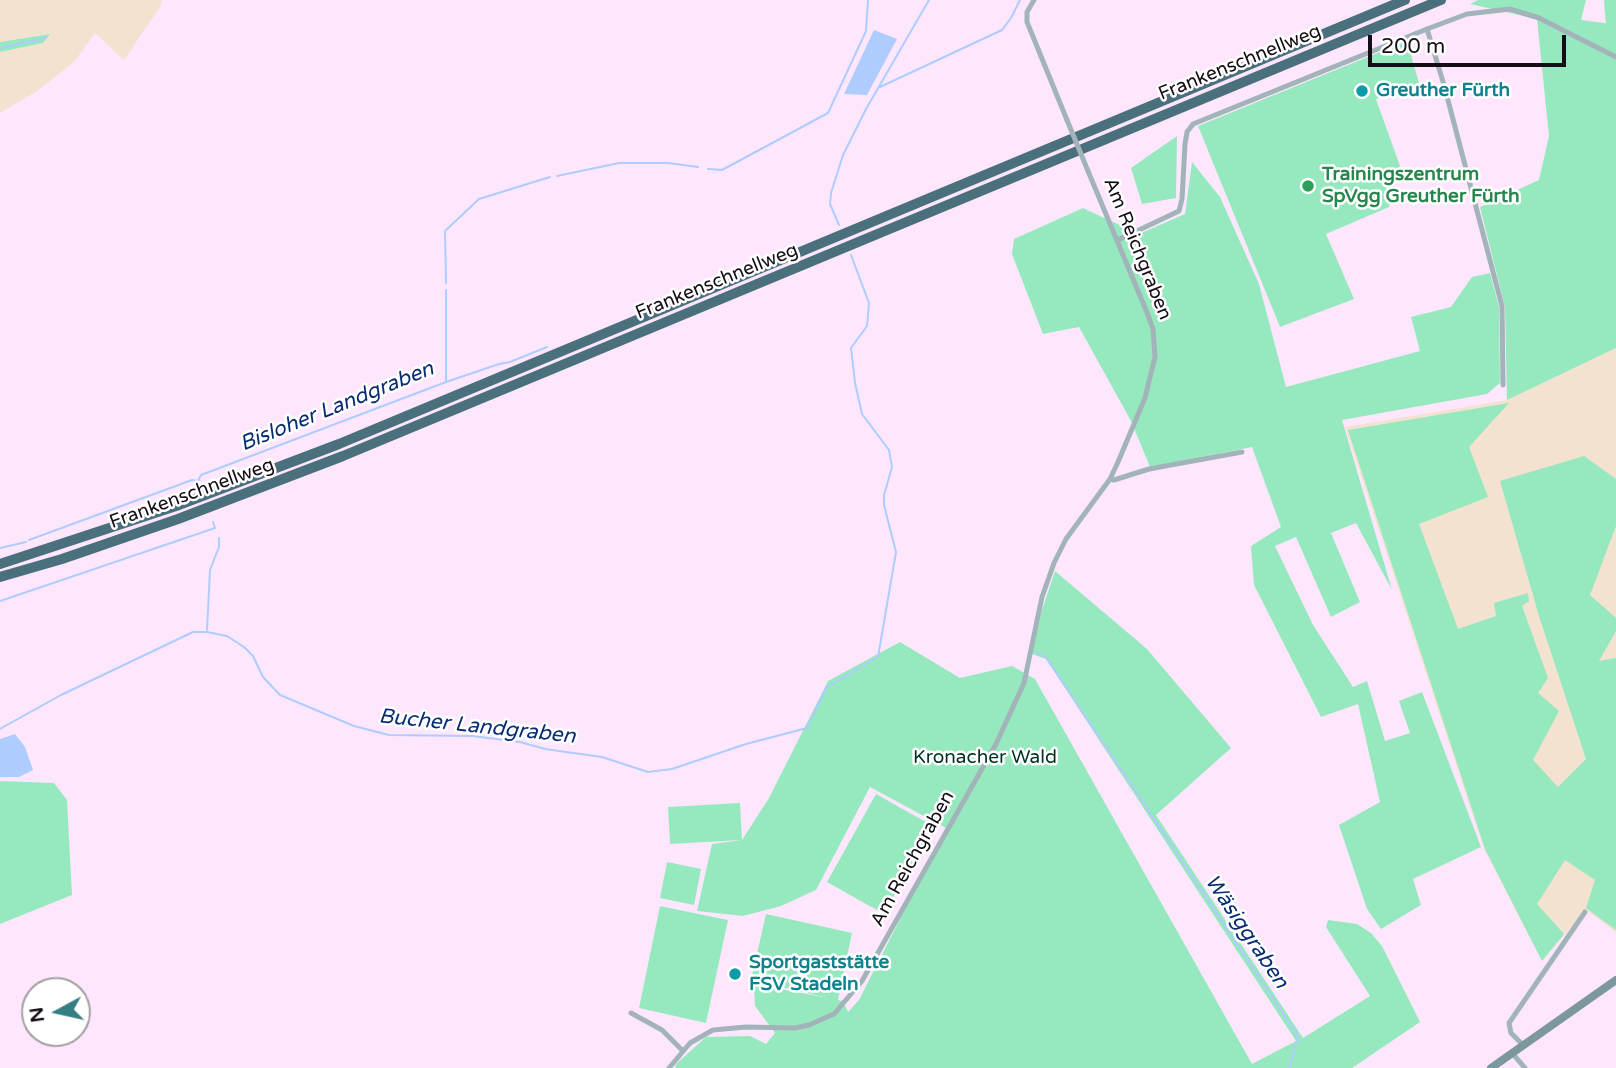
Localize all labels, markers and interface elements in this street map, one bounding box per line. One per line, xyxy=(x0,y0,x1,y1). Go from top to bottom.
street label: Frankenschnellweg xyxy=(1155,20,1325,106)
scale bar xyxy=(1371,21,1569,65)
text: 200 m xyxy=(1381,34,1445,59)
place label: Greuther Fürth xyxy=(1376,80,1510,102)
marker: Greuther Fürth xyxy=(1354,83,1370,99)
place label: Trainingszentrum SpVgg Greuther Fürth xyxy=(1322,164,1520,208)
street label: Am Reichgraben xyxy=(1098,175,1176,323)
marker: Trainingszentrum SpVgg Greuther Fürth xyxy=(1300,178,1316,194)
street label: Frankenschnellweg xyxy=(632,239,802,325)
water label: Bisloher Landgraben xyxy=(236,357,438,457)
street label: Frankenschnellweg xyxy=(107,454,277,534)
water label: Bucher Landgraben xyxy=(377,704,577,750)
park label: Kronacher Wald xyxy=(913,747,1057,769)
street label: Am Reichgraben xyxy=(866,787,960,931)
water label: Wäsiggraben xyxy=(1199,870,1293,994)
place label: Sportgaststätte FSV Stadeln xyxy=(749,952,889,996)
marker: Sportgaststätte FSV Stadeln xyxy=(727,966,743,982)
north arrow xyxy=(21,977,91,1047)
text: N xyxy=(25,1006,49,1024)

